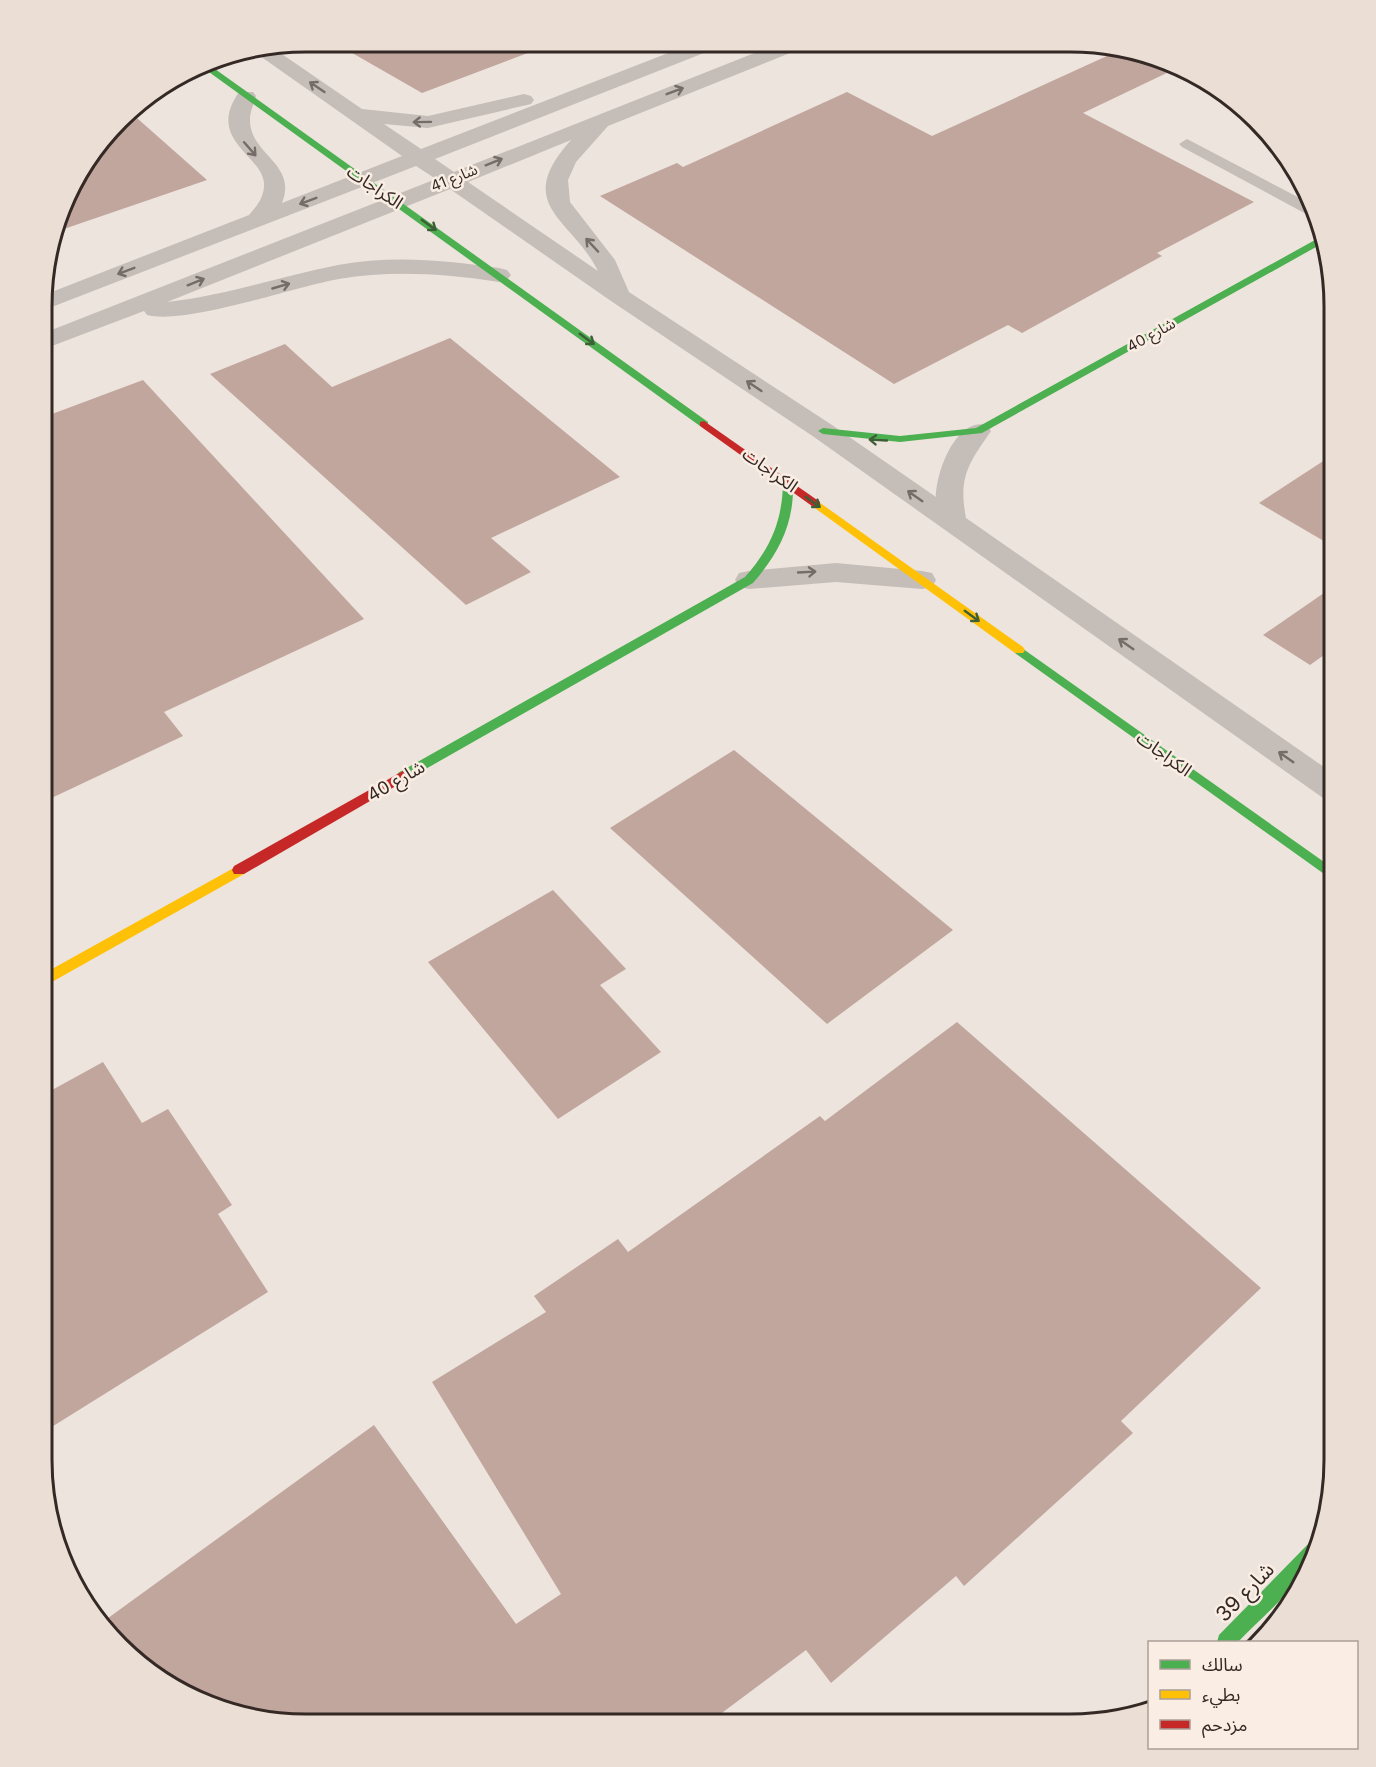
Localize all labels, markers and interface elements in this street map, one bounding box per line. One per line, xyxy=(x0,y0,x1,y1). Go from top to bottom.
one-way arrow xyxy=(309,81,325,93)
one-way arrow xyxy=(666,85,684,96)
one-way arrow xyxy=(413,116,433,127)
one-way arrow xyxy=(243,141,257,156)
one-way arrow xyxy=(484,156,503,167)
street label: شارع 41 xyxy=(428,159,481,198)
street label: الكراجات xyxy=(343,160,407,214)
one-way arrow xyxy=(299,196,318,207)
one-way arrow xyxy=(420,219,436,231)
one-way arrow xyxy=(585,238,599,253)
one-way arrow xyxy=(117,266,136,277)
one-way arrow xyxy=(186,275,205,286)
one-way arrow xyxy=(272,279,291,291)
street label: شارع 40 xyxy=(1123,313,1180,358)
one-way arrow xyxy=(578,333,594,345)
one-way arrow xyxy=(747,380,763,392)
one-way arrow xyxy=(868,434,888,445)
street label: الكراجات xyxy=(738,443,802,497)
one-way arrow xyxy=(908,490,924,502)
one-way arrow xyxy=(805,496,821,508)
one-way arrow xyxy=(796,567,816,578)
one-way arrow xyxy=(963,610,979,622)
one-way arrow xyxy=(1119,638,1135,651)
street label: الكراجات xyxy=(1132,727,1196,781)
one-way arrow xyxy=(1278,751,1294,763)
street label: شارع 40 xyxy=(363,756,430,809)
street label: شارع 39 xyxy=(1210,1557,1281,1629)
legend xyxy=(1148,1641,1358,1749)
text: سالك xyxy=(1202,1654,1243,1675)
text: بطيء xyxy=(1202,1684,1240,1708)
text: مزدحم xyxy=(1202,1714,1247,1738)

